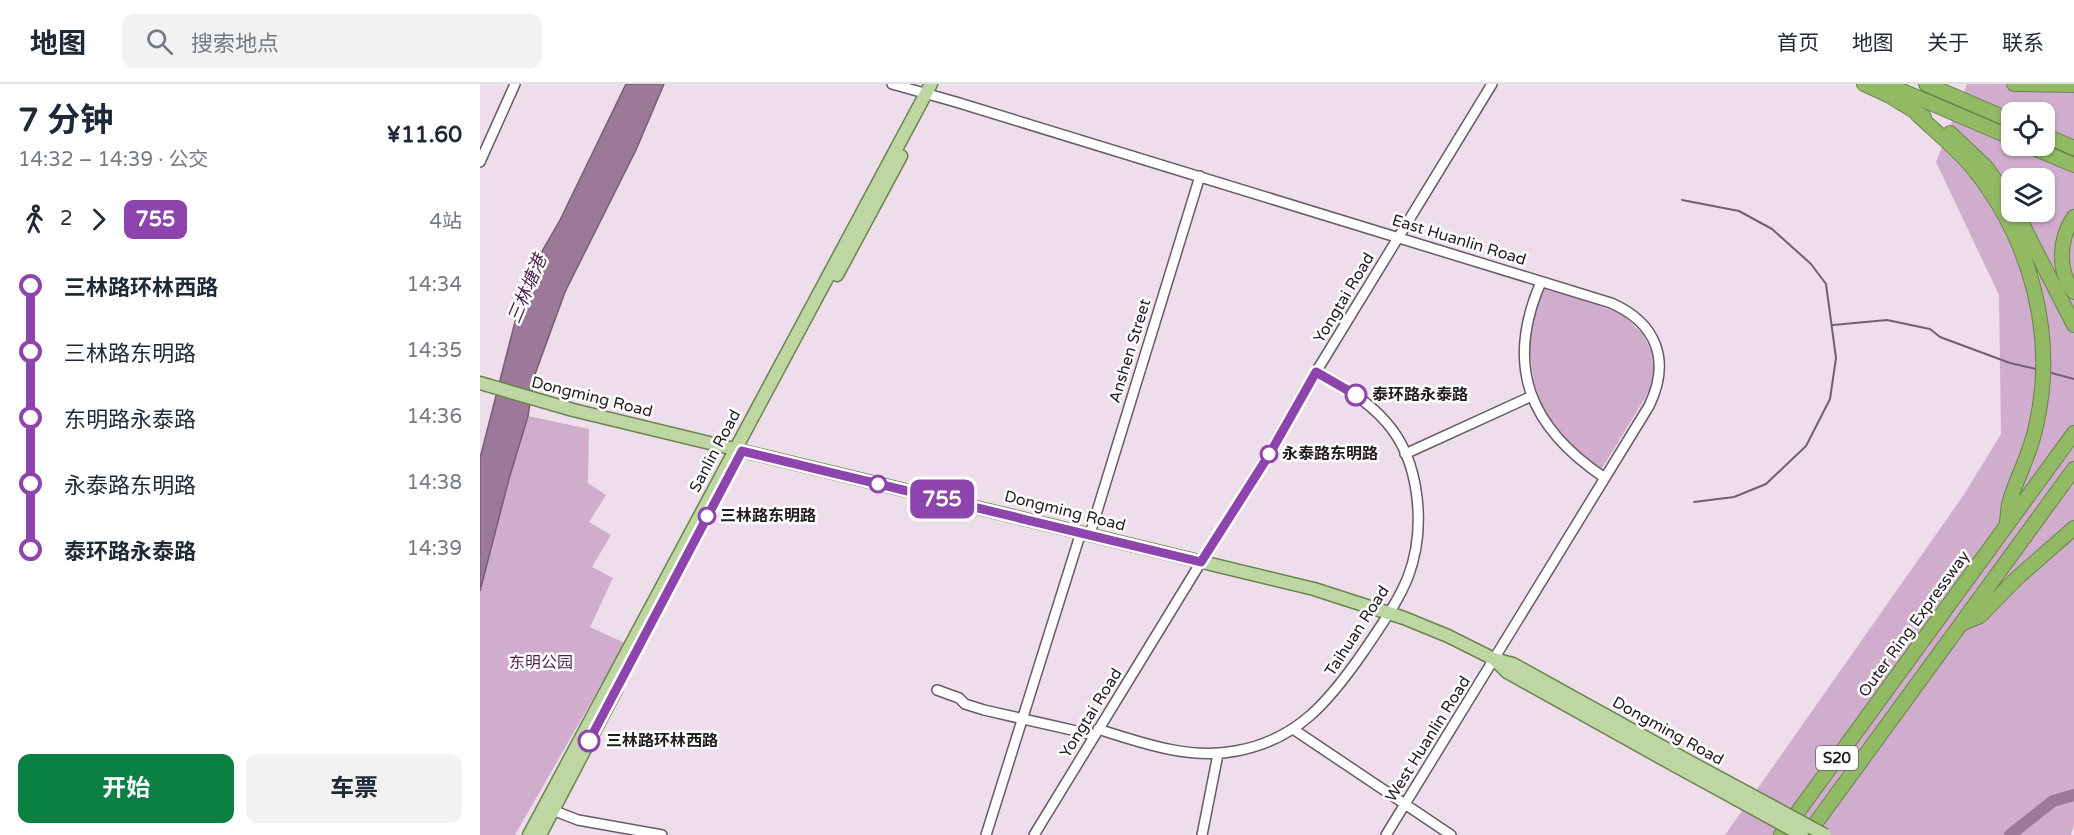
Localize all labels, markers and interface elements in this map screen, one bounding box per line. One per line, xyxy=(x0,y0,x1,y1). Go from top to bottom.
search box xyxy=(122,14,542,68)
icon: search xyxy=(143,25,176,58)
text: 地图 xyxy=(30,27,86,61)
text: 搜索地点 xyxy=(191,31,279,57)
text: 首页 xyxy=(1777,31,1819,56)
text: 地图 xyxy=(1852,31,1894,56)
text: 关于 xyxy=(1927,31,1969,56)
text: 联系 xyxy=(2002,31,2044,56)
text: 7 分钟 xyxy=(18,101,113,140)
map controls xyxy=(2001,102,2055,222)
button: locate xyxy=(2001,102,2055,156)
text: ¥11.60 xyxy=(387,122,462,148)
text: 14:32 – 14:39 · 公交 xyxy=(18,148,209,172)
button: layers xyxy=(2001,168,2055,222)
icon: walk xyxy=(18,203,51,236)
icon: forward xyxy=(82,203,115,236)
text: 2 xyxy=(60,207,73,231)
text: 755 xyxy=(136,207,175,232)
text: 4站 xyxy=(429,210,462,234)
street label: East Huanlin Road xyxy=(1389,210,1529,270)
water label: 三林塘港 xyxy=(503,249,552,326)
street label: Yongtai Road xyxy=(1309,249,1379,347)
text: 14:34 xyxy=(407,273,462,297)
text: 三林路环林西路 xyxy=(64,275,218,301)
street label: Anshen Street xyxy=(1105,297,1155,405)
text: 14:35 xyxy=(407,339,462,363)
text: 三林路东明路 xyxy=(64,341,196,367)
street label: Dongming Road xyxy=(529,372,655,422)
marker: 泰环路永泰路 xyxy=(1345,384,1367,406)
place label: 泰环路永泰路 xyxy=(1372,385,1468,405)
text: 14:36 xyxy=(407,405,462,429)
street label: Sanlin Road xyxy=(685,406,745,496)
text: 东明路永泰路 xyxy=(64,407,196,433)
place label: 永泰路东明路 xyxy=(1282,444,1378,464)
marker: 永泰路东明路 xyxy=(1260,445,1278,463)
text: 14:38 xyxy=(407,471,462,495)
text: 永泰路东明路 xyxy=(64,473,196,499)
unlabelled marker xyxy=(869,475,887,493)
line badge: 755 xyxy=(908,480,976,518)
street label: Dongming Road xyxy=(1002,486,1128,536)
text: 755 xyxy=(922,487,962,512)
place label: 三林路东明路 xyxy=(720,506,816,526)
marker: 三林路东明路 xyxy=(698,507,716,525)
text: 14:39 xyxy=(407,537,462,561)
text: 泰环路永泰路 xyxy=(64,539,196,565)
street label: Outer Ring Expressway xyxy=(1854,546,1974,701)
street label: Taihuan Road xyxy=(1320,582,1394,680)
park label: 东明公园 xyxy=(509,653,573,673)
street label: Yongtai Road xyxy=(1055,664,1127,762)
street label: West Huanlin Road xyxy=(1381,672,1475,806)
street label: Dongming Road xyxy=(1609,692,1727,770)
marker: 三林路环林西路 xyxy=(578,730,600,752)
place label: 三林路环林西路 xyxy=(606,731,718,751)
road number: S20 xyxy=(1816,746,1858,770)
button: 开始 xyxy=(18,754,234,823)
button: 车票 xyxy=(246,754,462,823)

